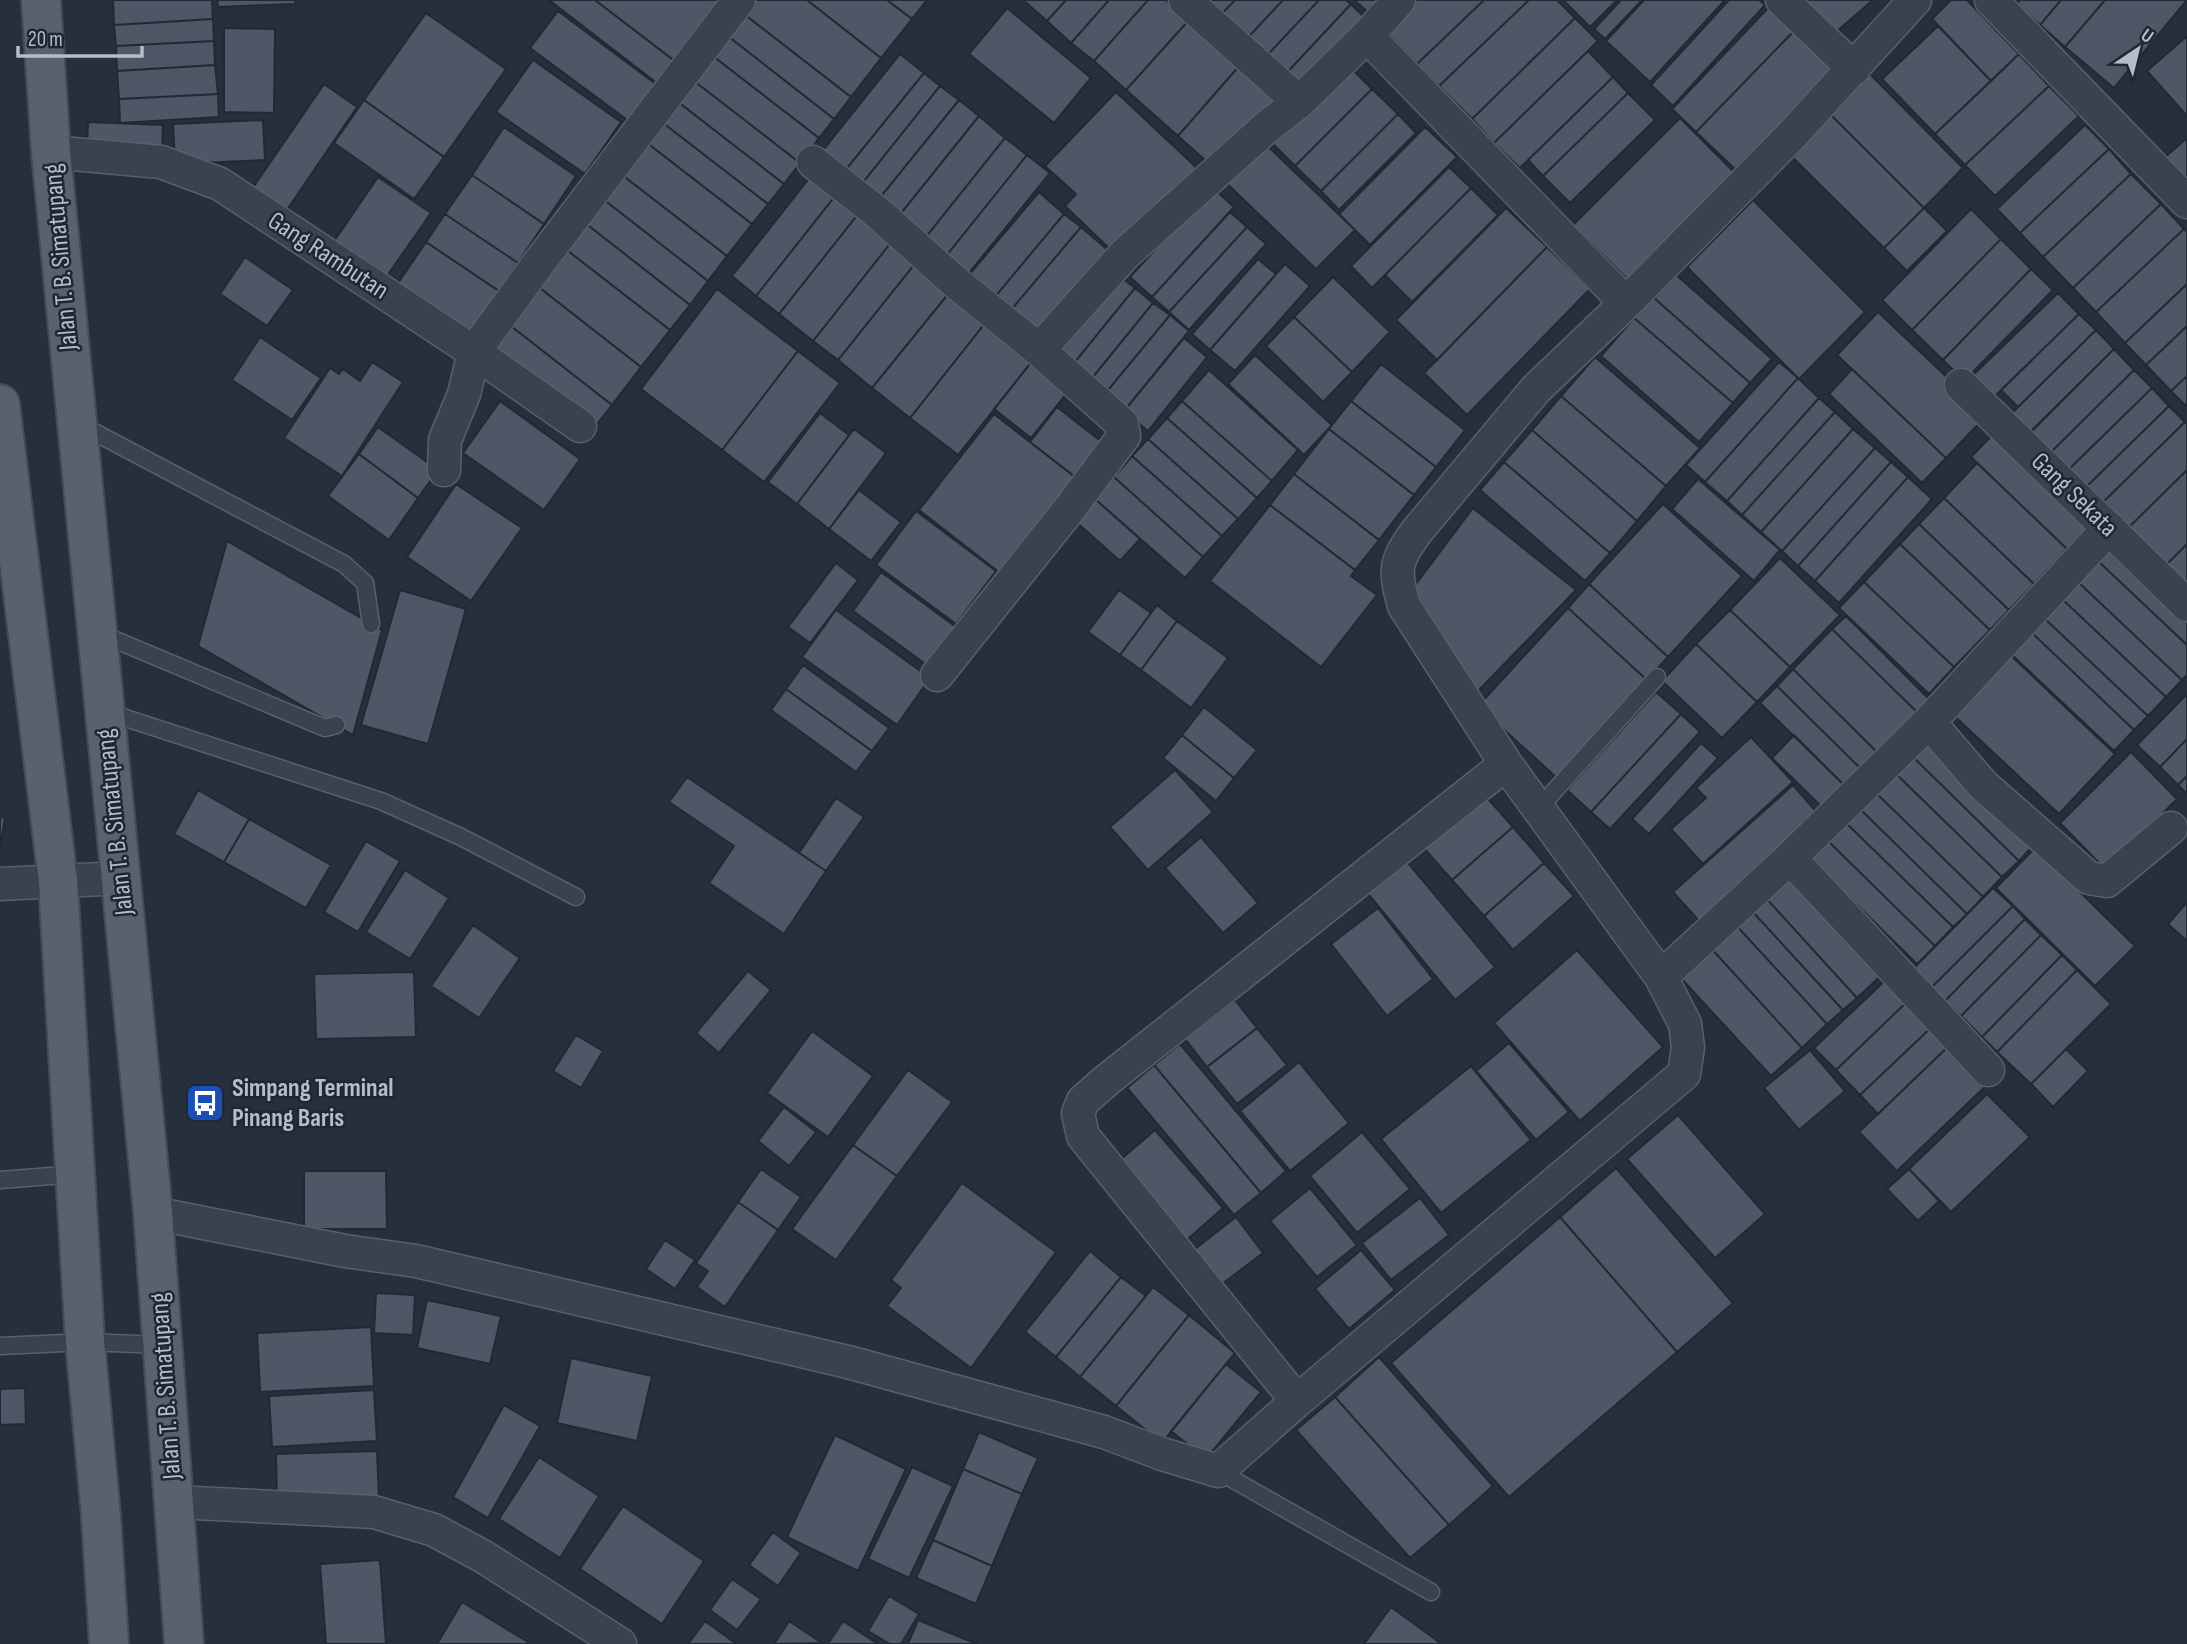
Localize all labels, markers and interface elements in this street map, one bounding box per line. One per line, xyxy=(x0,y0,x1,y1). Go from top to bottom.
scale bar xyxy=(18,14,142,58)
north arrow xyxy=(2103,14,2173,84)
text: U xyxy=(2136,24,2158,49)
text: 20 m xyxy=(28,27,63,52)
street label: Jalan T. B. Simatupang xyxy=(37,163,85,352)
street label: Gang Rambutan xyxy=(262,206,394,306)
street label: Gang Sekata xyxy=(2024,446,2124,544)
street label: Jalan T. B. Simatupang xyxy=(90,727,140,918)
place label: Simpang Terminal Pinang Baris xyxy=(232,1073,394,1134)
bus stop icon: Simpang Terminal Pinang Baris xyxy=(184,1082,226,1124)
street label: Jalan T. B. Simatupang xyxy=(144,1292,188,1481)

